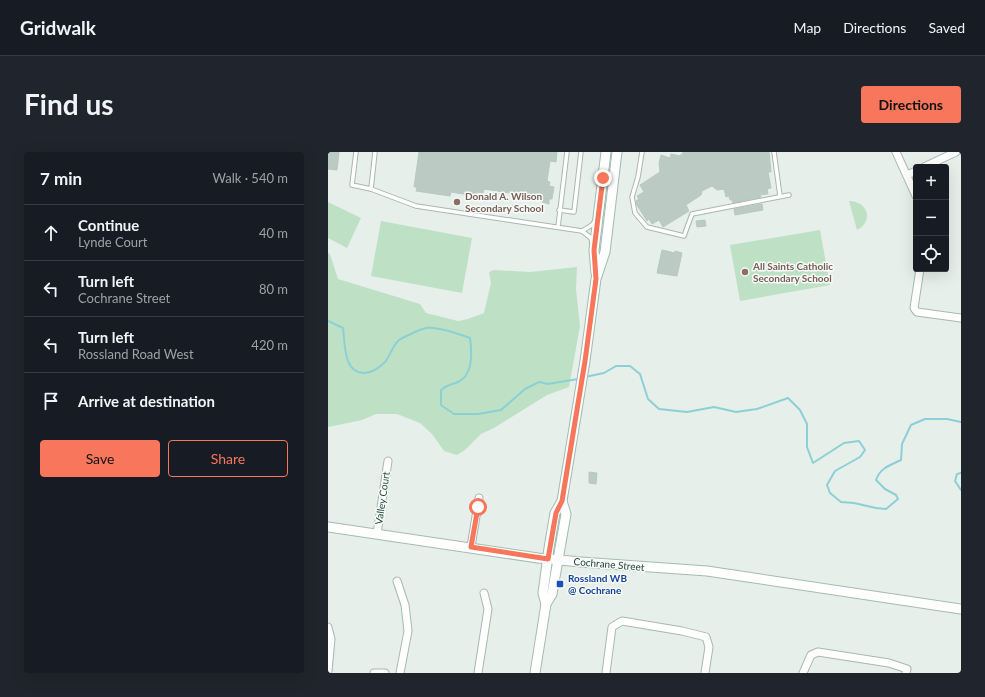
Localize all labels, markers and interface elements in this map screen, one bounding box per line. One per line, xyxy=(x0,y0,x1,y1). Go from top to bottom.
text: Gridwalk xyxy=(20,16,96,39)
text: Map xyxy=(794,19,821,36)
text: Directions xyxy=(843,19,906,36)
text: Saved xyxy=(928,19,965,36)
button: Directions xyxy=(861,86,961,123)
text: Find us xyxy=(24,87,114,121)
map controls xyxy=(913,164,949,272)
button: + xyxy=(913,164,949,200)
text: 7 min xyxy=(40,168,82,189)
route end xyxy=(594,169,612,187)
text: Walk · 540 m xyxy=(212,170,288,186)
place label: Donald A. Wilson Secondary School xyxy=(465,190,544,214)
marker: Donald A. Wilson Secondary School xyxy=(452,197,462,207)
button: − xyxy=(913,200,949,236)
text: Continue xyxy=(78,216,139,234)
icon: ahead xyxy=(40,222,62,244)
text: 40 m xyxy=(259,225,288,241)
text: Lynde Court xyxy=(78,234,147,250)
button: locate xyxy=(913,236,949,272)
place label: All Saints Catholic Secondary School xyxy=(752,260,833,284)
marker: All Saints Catholic Secondary School xyxy=(740,267,750,277)
text: Turn left xyxy=(78,272,134,290)
icon: left xyxy=(40,278,62,300)
text: 80 m xyxy=(259,281,288,297)
text: Cochrane Street xyxy=(78,290,170,306)
text: Turn left xyxy=(78,328,134,346)
icon: left xyxy=(40,334,62,356)
text: 420 m xyxy=(251,337,288,353)
text: Rossland Road West xyxy=(78,346,194,362)
icon: arrive xyxy=(40,390,62,412)
text: Arrive at destination xyxy=(78,392,215,410)
button: Save xyxy=(40,440,160,477)
button: Share xyxy=(168,440,288,477)
street label: Valley Court xyxy=(372,470,392,525)
route start xyxy=(469,498,487,516)
street label: Cochrane Street xyxy=(573,555,645,573)
place label: Rossland WB @ Cochrane xyxy=(568,572,627,596)
marker: Rossland WB @ Cochrane xyxy=(555,579,565,589)

